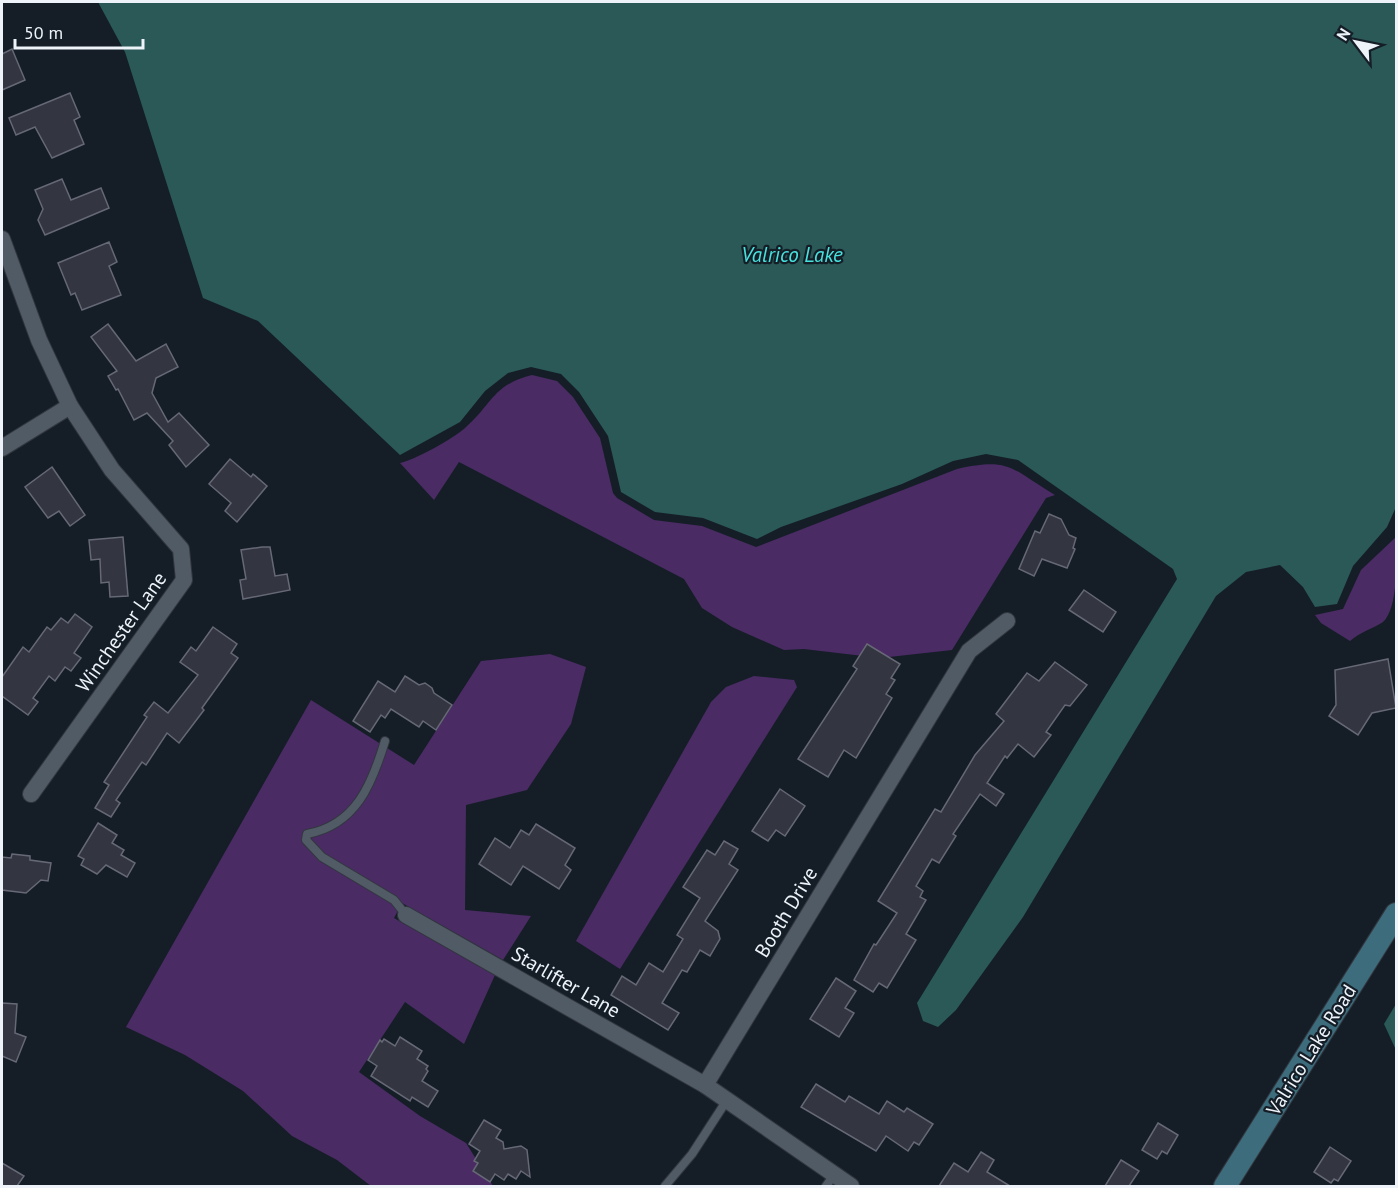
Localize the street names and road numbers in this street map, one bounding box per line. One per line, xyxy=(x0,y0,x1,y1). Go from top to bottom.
street label: Winchester Lane xyxy=(70,567,172,697)
street label: Booth Drive xyxy=(749,862,823,962)
street label: Starlifter Lane xyxy=(507,940,625,1024)
street label: Valrico Lake Road xyxy=(1260,980,1362,1121)

